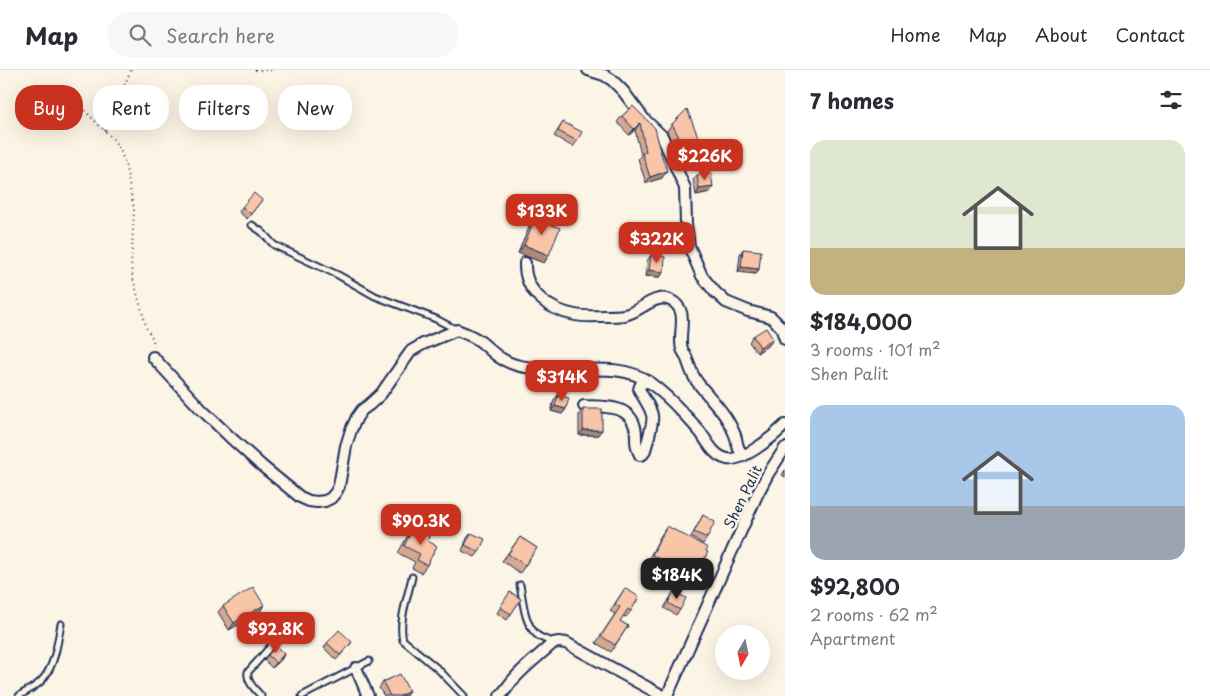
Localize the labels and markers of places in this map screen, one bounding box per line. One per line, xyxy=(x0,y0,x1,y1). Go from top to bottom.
pin: $226K xyxy=(670,138,740,181)
pin: $133K xyxy=(507,194,577,236)
pin: $322K xyxy=(622,222,692,264)
pin: $314K xyxy=(527,360,597,402)
pin: $90.3K xyxy=(380,504,462,546)
pin: $184K xyxy=(642,558,712,600)
pin: $92.8K xyxy=(235,612,317,654)

